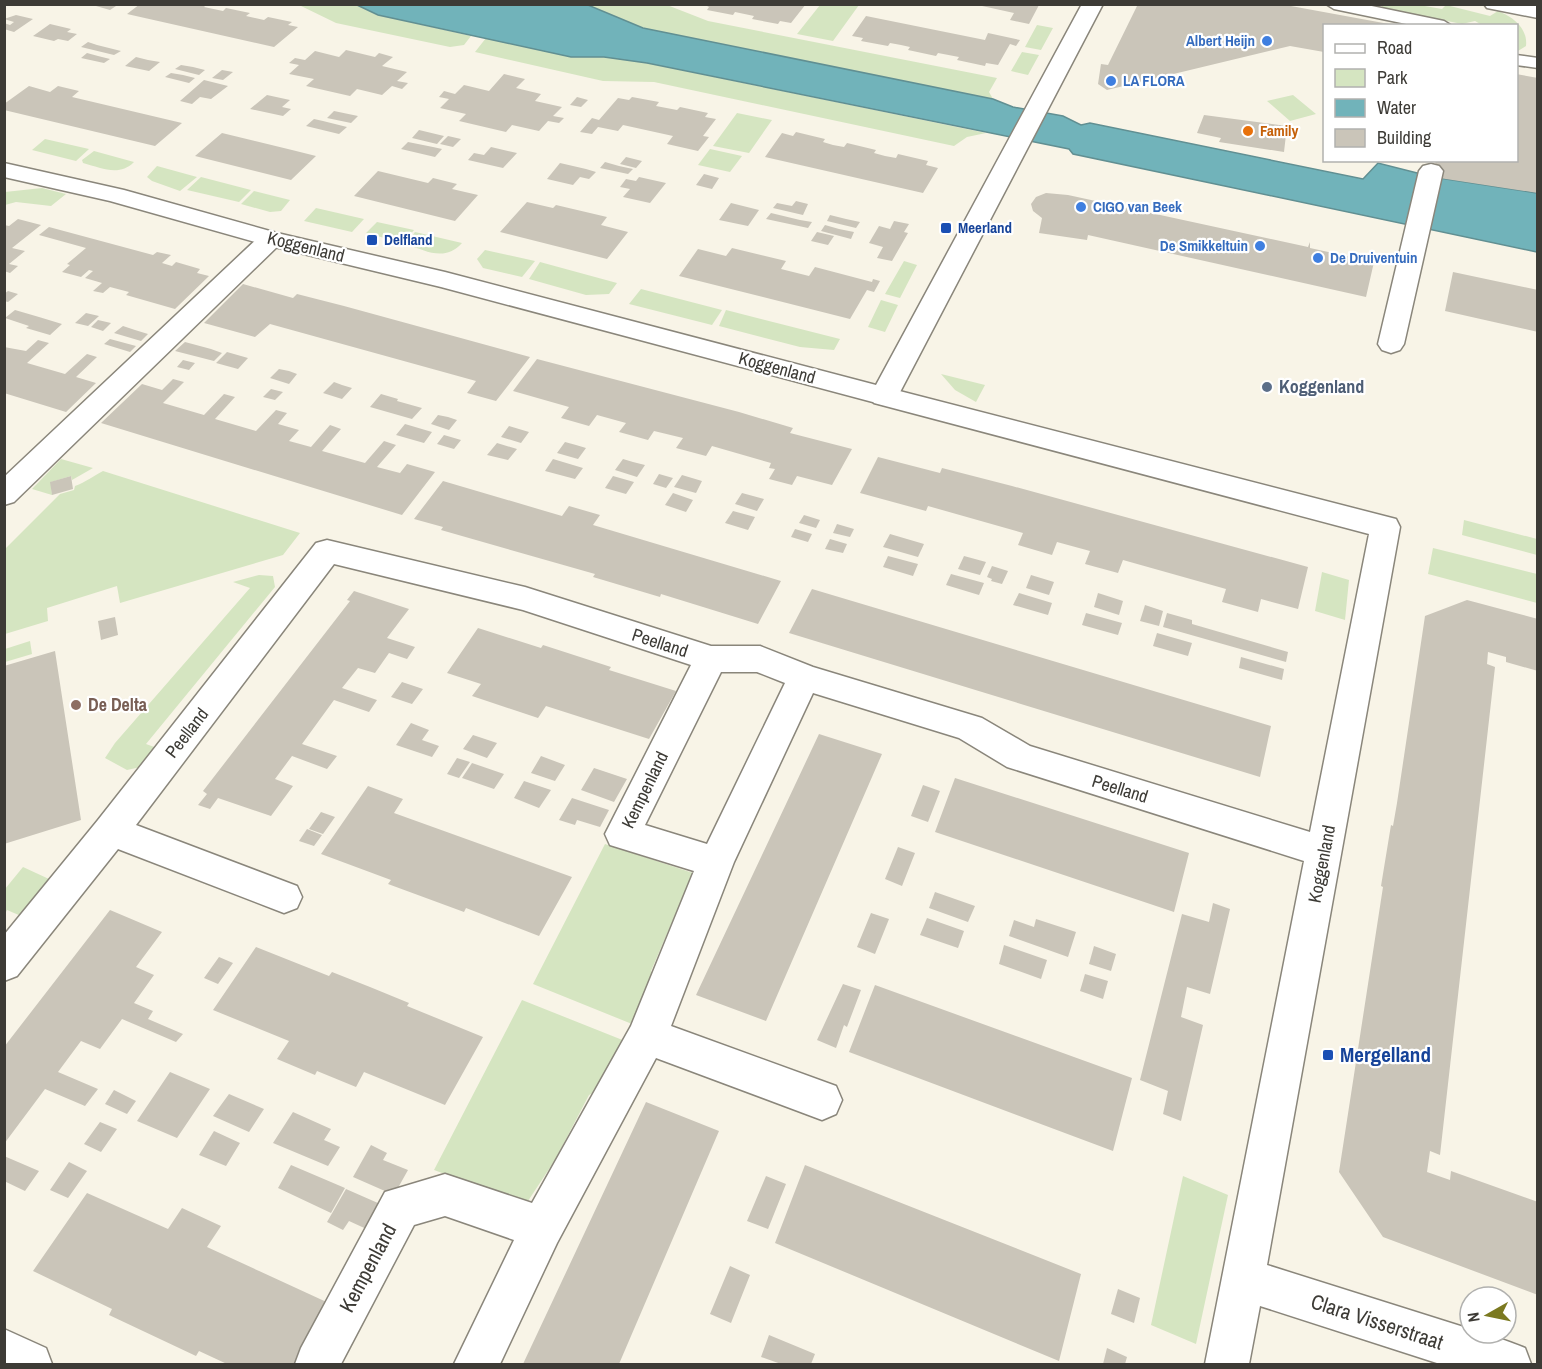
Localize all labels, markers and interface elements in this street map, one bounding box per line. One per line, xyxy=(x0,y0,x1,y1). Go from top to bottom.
legend xyxy=(1323,24,1518,162)
place label: Albert Heijn xyxy=(1186,30,1255,51)
marker: Albert Heijn xyxy=(1260,34,1274,48)
text: Road xyxy=(1377,35,1412,60)
text: Park xyxy=(1377,65,1408,90)
place label: LA FLORA xyxy=(1123,70,1185,91)
marker: LA FLORA xyxy=(1104,74,1118,88)
text: Water xyxy=(1377,95,1416,120)
place label: Family xyxy=(1260,120,1299,141)
marker: Family xyxy=(1241,124,1255,138)
text: Building xyxy=(1377,125,1432,150)
place label: CIGO van Beek xyxy=(1093,196,1182,217)
marker: CIGO van Beek xyxy=(1074,200,1088,214)
place label: Meerland xyxy=(958,217,1012,238)
marker: Meerland xyxy=(939,221,953,235)
street label: Koggenland xyxy=(265,225,347,268)
place label: Delfland xyxy=(384,229,433,250)
marker: Delfland xyxy=(365,233,379,247)
place label: De Smikkeltuin xyxy=(1160,235,1248,256)
marker: De Smikkeltuin xyxy=(1253,239,1267,253)
place label: De Druiventuin xyxy=(1330,247,1417,268)
marker: De Druiventuin xyxy=(1311,251,1325,265)
street label: Koggenland xyxy=(736,345,818,390)
place label: Koggenland xyxy=(1279,374,1364,399)
marker: Koggenland xyxy=(1260,380,1274,394)
street label: Peelland xyxy=(629,622,691,663)
place label: De Delta xyxy=(88,692,148,717)
marker: De Delta xyxy=(69,698,83,712)
street label: Peelland xyxy=(159,702,214,763)
street label: Kempenland xyxy=(615,747,674,833)
street label: Peelland xyxy=(1089,768,1151,809)
street label: Koggenland xyxy=(1302,823,1341,905)
place label: Mergelland xyxy=(1340,1040,1431,1069)
marker: Mergelland xyxy=(1321,1048,1335,1062)
street label: Kempenland xyxy=(332,1218,403,1317)
north arrow xyxy=(1458,1285,1518,1345)
street label: Clara Visserstraat xyxy=(1307,1286,1447,1357)
text: N xyxy=(1462,1311,1485,1324)

